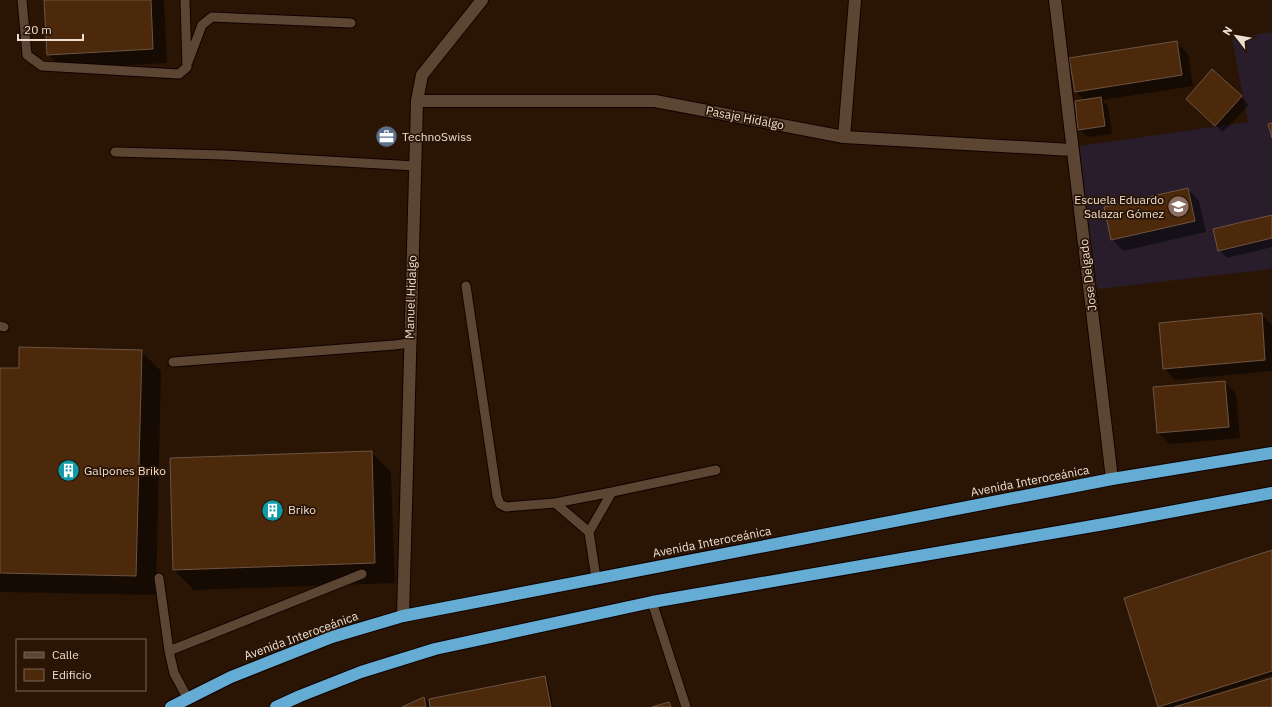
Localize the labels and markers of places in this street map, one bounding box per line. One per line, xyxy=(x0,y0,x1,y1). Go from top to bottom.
office icon: TechnoSwiss xyxy=(373,124,399,150)
place label: TechnoSwiss xyxy=(402,129,472,144)
place label: Escuela Eduardo Salazar Gómez xyxy=(1074,192,1164,221)
school or university icon: Escuela Eduardo Salazar Gómez xyxy=(1166,194,1192,220)
building icon: Galpones Briko xyxy=(56,458,82,484)
place label: Galpones Briko xyxy=(84,463,166,478)
building icon: Briko xyxy=(259,497,285,523)
place label: Briko xyxy=(288,502,316,517)

